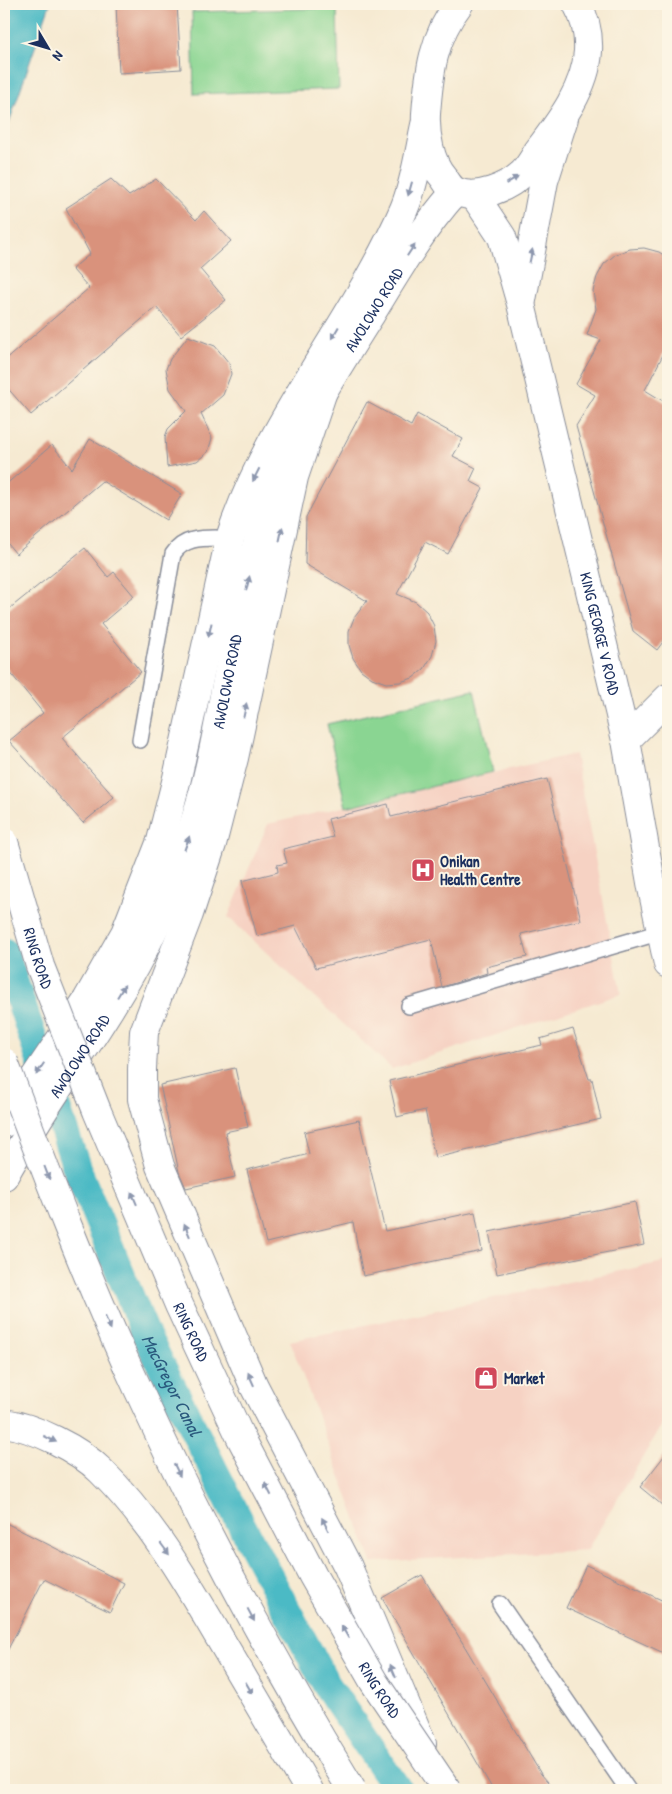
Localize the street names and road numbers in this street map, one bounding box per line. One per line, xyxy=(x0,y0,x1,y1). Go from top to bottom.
street label: AWOLOWO ROAD xyxy=(339,263,408,356)
street label: KING GEORGE V ROAD xyxy=(575,570,626,698)
street label: AWOLOWO ROAD xyxy=(207,632,247,730)
street label: RING ROAD xyxy=(18,925,59,992)
street label: AWOLOWO ROAD xyxy=(44,1009,115,1102)
street label: RING ROAD xyxy=(168,1299,215,1365)
street label: RING ROAD xyxy=(354,1658,406,1722)

